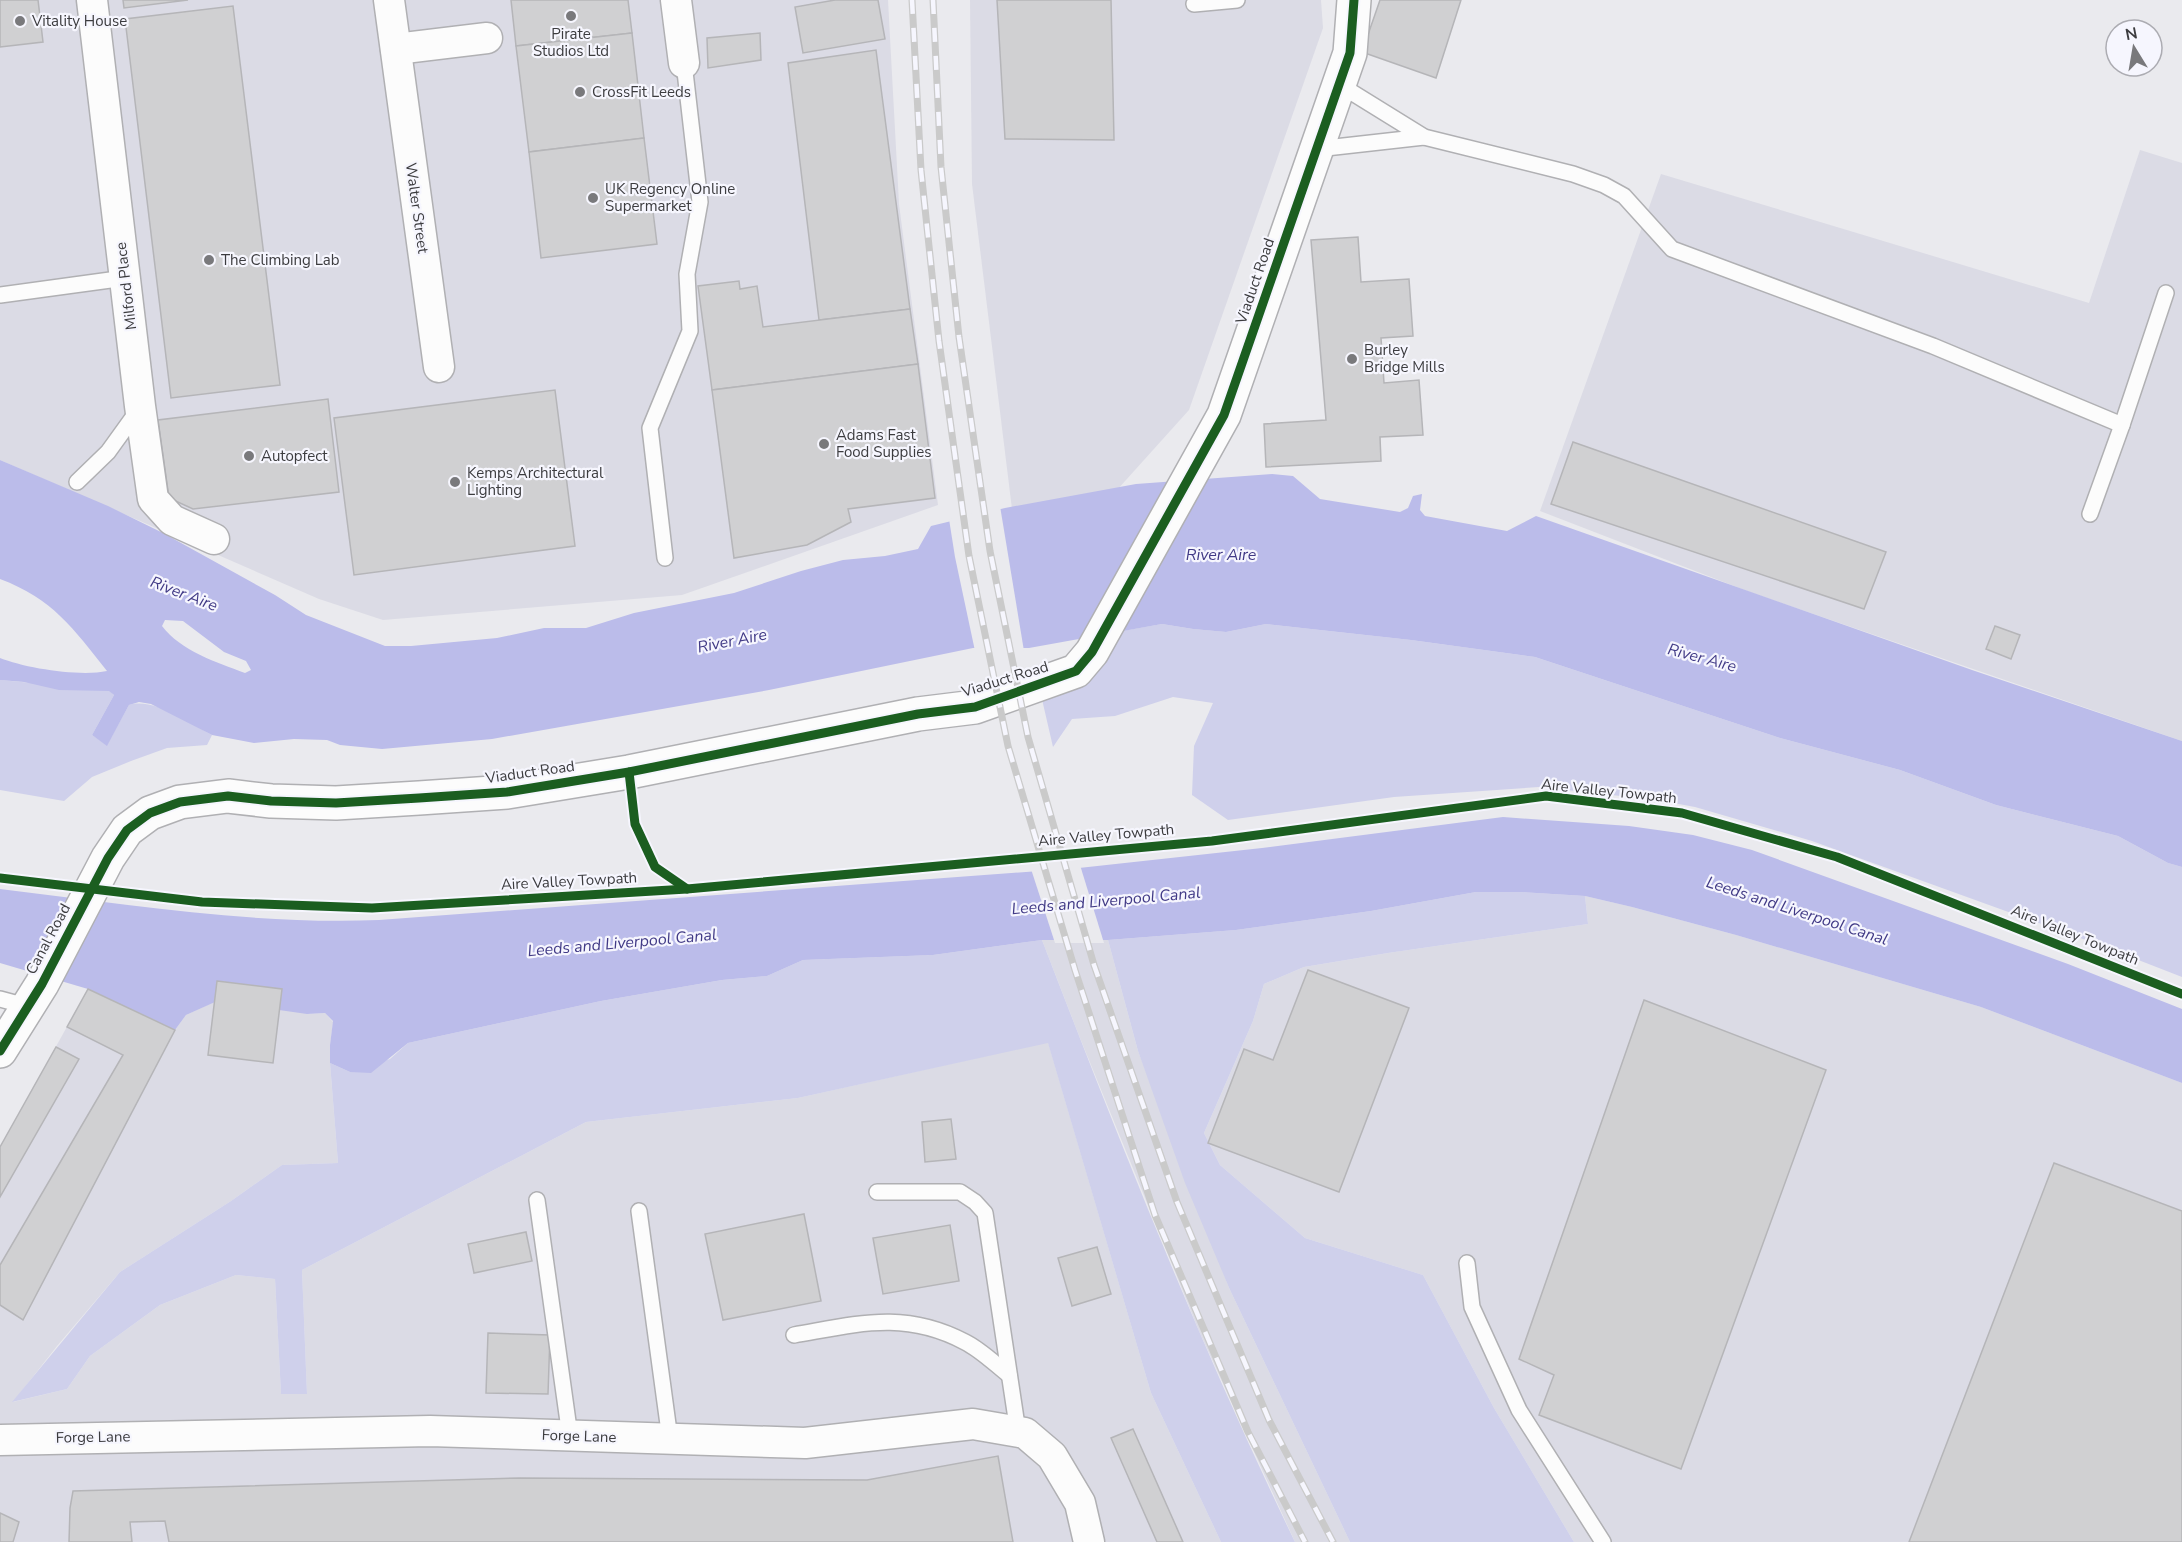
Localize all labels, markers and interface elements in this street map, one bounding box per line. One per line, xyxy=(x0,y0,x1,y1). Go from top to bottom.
marker: Pirate Studios Ltd xyxy=(564,9,578,23)
place label: Vitality House xyxy=(31,11,127,31)
marker: Vitality House xyxy=(13,14,27,28)
north arrow xyxy=(2104,18,2164,78)
text: N xyxy=(2123,22,2139,46)
place label: Pirate Studios Ltd xyxy=(533,24,609,61)
place label: CrossFit Leeds xyxy=(592,82,691,102)
marker: CrossFit Leeds xyxy=(573,85,587,99)
street label: Walter Street xyxy=(401,161,433,255)
place label: UK Regency Online Supermarket xyxy=(605,179,735,216)
marker: UK Regency Online Supermarket xyxy=(586,191,600,205)
street label: Viaduct Road xyxy=(1231,235,1279,328)
street label: Milford Place xyxy=(111,241,141,331)
place label: The Climbing Lab xyxy=(221,250,340,270)
marker: The Climbing Lab xyxy=(202,253,216,267)
place label: Burley Bridge Mills xyxy=(1364,340,1445,377)
marker: Burley Bridge Mills xyxy=(1345,352,1359,366)
place label: Adams Fast Food Supplies xyxy=(836,425,931,462)
marker: Adams Fast Food Supplies xyxy=(817,437,831,451)
place label: Autopfect xyxy=(261,446,328,466)
marker: Autopfect xyxy=(242,449,256,463)
place label: Kemps Architectural Lighting xyxy=(467,463,604,500)
marker: Kemps Architectural Lighting xyxy=(448,475,462,489)
water label: River Aire xyxy=(1186,544,1257,566)
water label: River Aire xyxy=(147,571,221,617)
water label: River Aire xyxy=(695,623,769,659)
water label: River Aire xyxy=(1665,638,1739,678)
street label: Viaduct Road xyxy=(958,656,1051,702)
street label: Viaduct Road xyxy=(483,756,576,788)
street label: Aire Valley Towpath xyxy=(1540,774,1678,808)
street label: Aire Valley Towpath xyxy=(1037,819,1175,851)
street label: Aire Valley Towpath xyxy=(500,867,638,895)
water label: Leeds and Liverpool Canal xyxy=(1703,871,1891,951)
water label: Leeds and Liverpool Canal xyxy=(1011,882,1202,920)
street label: Canal Road xyxy=(21,900,75,978)
street label: Aire Valley Towpath xyxy=(2008,900,2142,970)
water label: Leeds and Liverpool Canal xyxy=(527,924,718,962)
street label: Forge Lane xyxy=(541,1425,617,1447)
street label: Forge Lane xyxy=(55,1426,131,1448)

